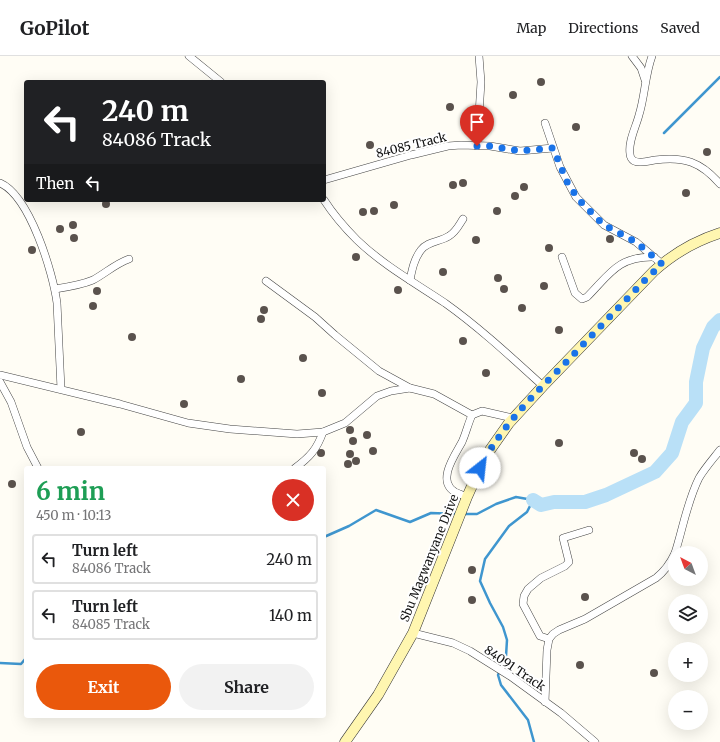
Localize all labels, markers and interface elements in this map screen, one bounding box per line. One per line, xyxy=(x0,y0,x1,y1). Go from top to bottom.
text: GoPilot xyxy=(20,16,89,40)
text: Map xyxy=(516,19,546,37)
text: Directions xyxy=(568,19,638,37)
text: Saved xyxy=(660,19,700,37)
text: 240 m xyxy=(102,93,189,129)
icon: left xyxy=(36,96,88,148)
pin xyxy=(460,105,494,146)
icon: arrive xyxy=(466,111,488,133)
text: 84086 Track xyxy=(102,128,211,151)
street label: 84085 Track xyxy=(374,129,448,161)
icon: left xyxy=(82,172,104,194)
text: Then xyxy=(36,174,74,193)
position arrow xyxy=(459,447,501,489)
text: 6 min xyxy=(36,476,105,507)
button: close xyxy=(272,479,314,521)
street label: Sbu Magwanyane Drive xyxy=(397,492,461,624)
text: 450 m · 10:13 xyxy=(36,507,111,524)
text: Turn left xyxy=(72,541,138,560)
north arrow xyxy=(668,546,708,586)
map controls xyxy=(668,546,708,730)
icon: left xyxy=(38,548,60,570)
text: 240 m xyxy=(266,550,312,569)
text: 84086 Track xyxy=(72,560,151,577)
button: layers xyxy=(668,594,708,634)
text: Turn left xyxy=(72,597,138,616)
icon: left xyxy=(38,604,60,626)
text: 140 m xyxy=(269,606,312,625)
text: 84085 Track xyxy=(72,616,150,633)
street label: 84091 Track xyxy=(482,642,549,694)
button: + xyxy=(668,642,708,682)
button: Exit xyxy=(36,664,171,710)
button: Share xyxy=(179,664,314,710)
button: − xyxy=(668,690,708,730)

